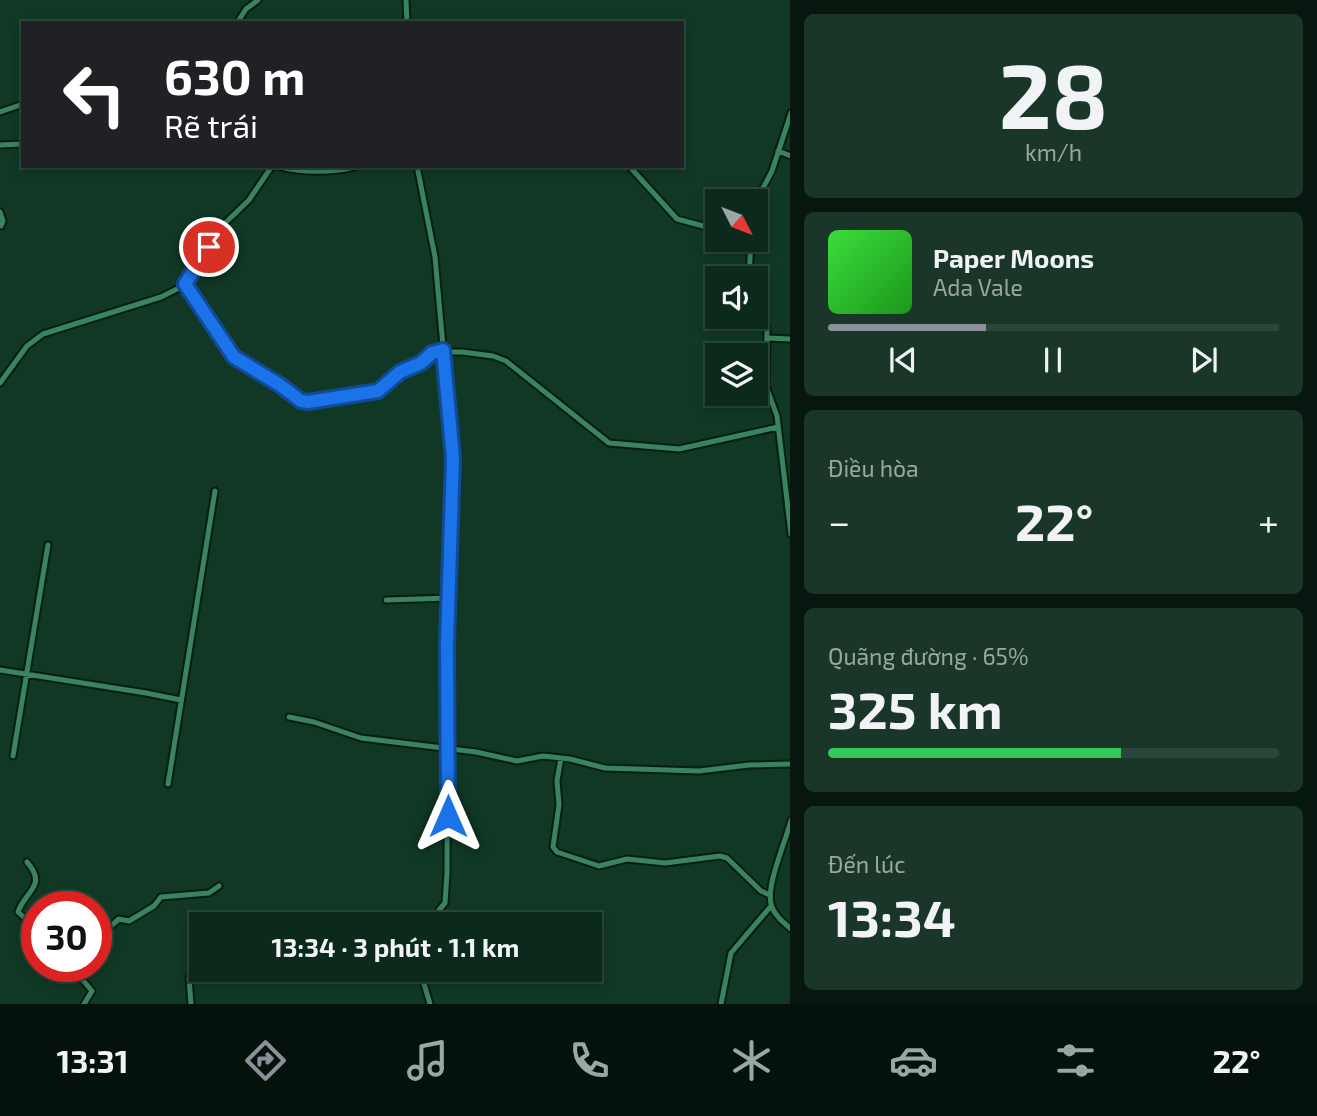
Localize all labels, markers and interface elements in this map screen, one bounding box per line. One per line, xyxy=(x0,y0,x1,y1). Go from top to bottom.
text: 28 xyxy=(999,38,1108,147)
text: 630 m xyxy=(164,46,305,105)
icon: left xyxy=(49,49,140,140)
text: Rẽ trái xyxy=(164,106,258,144)
text: km/h xyxy=(1025,138,1082,166)
north arrow xyxy=(705,189,768,252)
map controls xyxy=(705,189,768,406)
pin xyxy=(179,217,239,277)
icon: arrive xyxy=(190,228,228,266)
text: Paper Moons xyxy=(933,242,1094,273)
button: sound xyxy=(705,266,768,329)
text: Ada Vale xyxy=(933,273,1023,301)
icon: previous xyxy=(884,341,922,379)
icon: pause xyxy=(1034,341,1072,379)
icon: next xyxy=(1185,341,1223,379)
button: layers xyxy=(705,343,768,406)
text: Điều hòa xyxy=(828,454,919,482)
text: 22° xyxy=(1015,489,1093,551)
text: − xyxy=(828,498,850,544)
text: + xyxy=(1258,498,1279,544)
text: Quãng đường · 65% xyxy=(828,642,1029,670)
text: 325 km xyxy=(828,677,1003,739)
position arrow xyxy=(411,779,485,853)
text: Đến lúc xyxy=(828,850,905,878)
text: 13:34 xyxy=(828,885,956,947)
speed limit sign: 30 xyxy=(21,891,112,982)
text: 13:34 · 3 phút · 1.1 km xyxy=(272,931,519,962)
icon: directions xyxy=(241,1036,290,1085)
icon: music xyxy=(403,1036,452,1085)
icon: phone xyxy=(565,1036,614,1085)
icon: climate xyxy=(727,1036,776,1085)
icon: car xyxy=(889,1036,938,1085)
icon: filters xyxy=(1051,1036,1100,1085)
text: 13:31 xyxy=(56,1041,129,1079)
text: 22° xyxy=(1212,1041,1261,1079)

